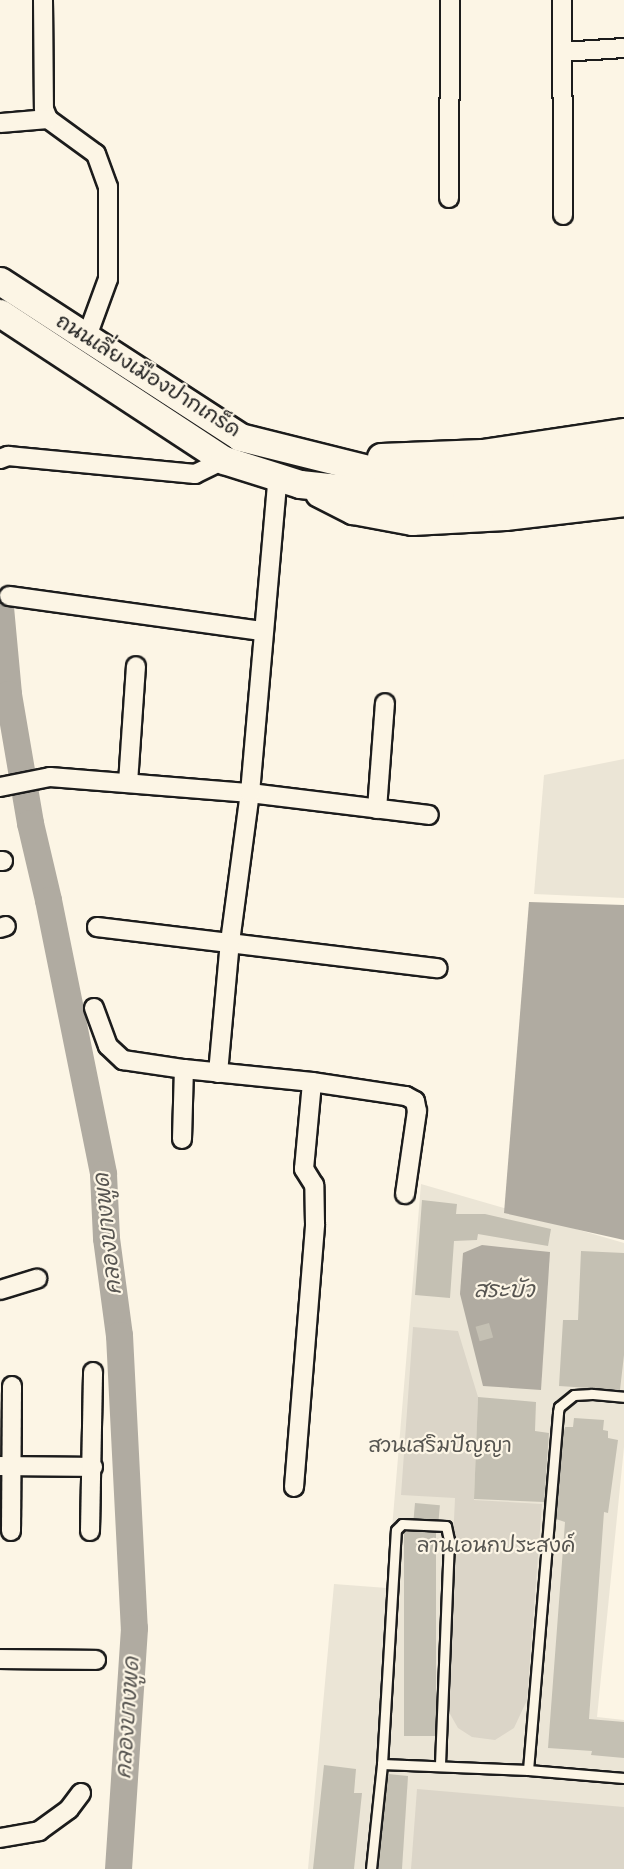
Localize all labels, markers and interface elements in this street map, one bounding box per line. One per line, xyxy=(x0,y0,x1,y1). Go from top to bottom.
street label: ถนนเลี่ยงเมืองปากเกร็ด xyxy=(51,309,245,443)
water label: คลองบางพูด xyxy=(88,1172,128,1296)
water label: สระบัว xyxy=(474,1278,534,1304)
park label: สวนเสริมปัญญา xyxy=(368,1433,512,1459)
park label: ลานเอนกประสงค์ xyxy=(417,1533,575,1559)
water label: คลองบางพูด xyxy=(111,1656,145,1780)

